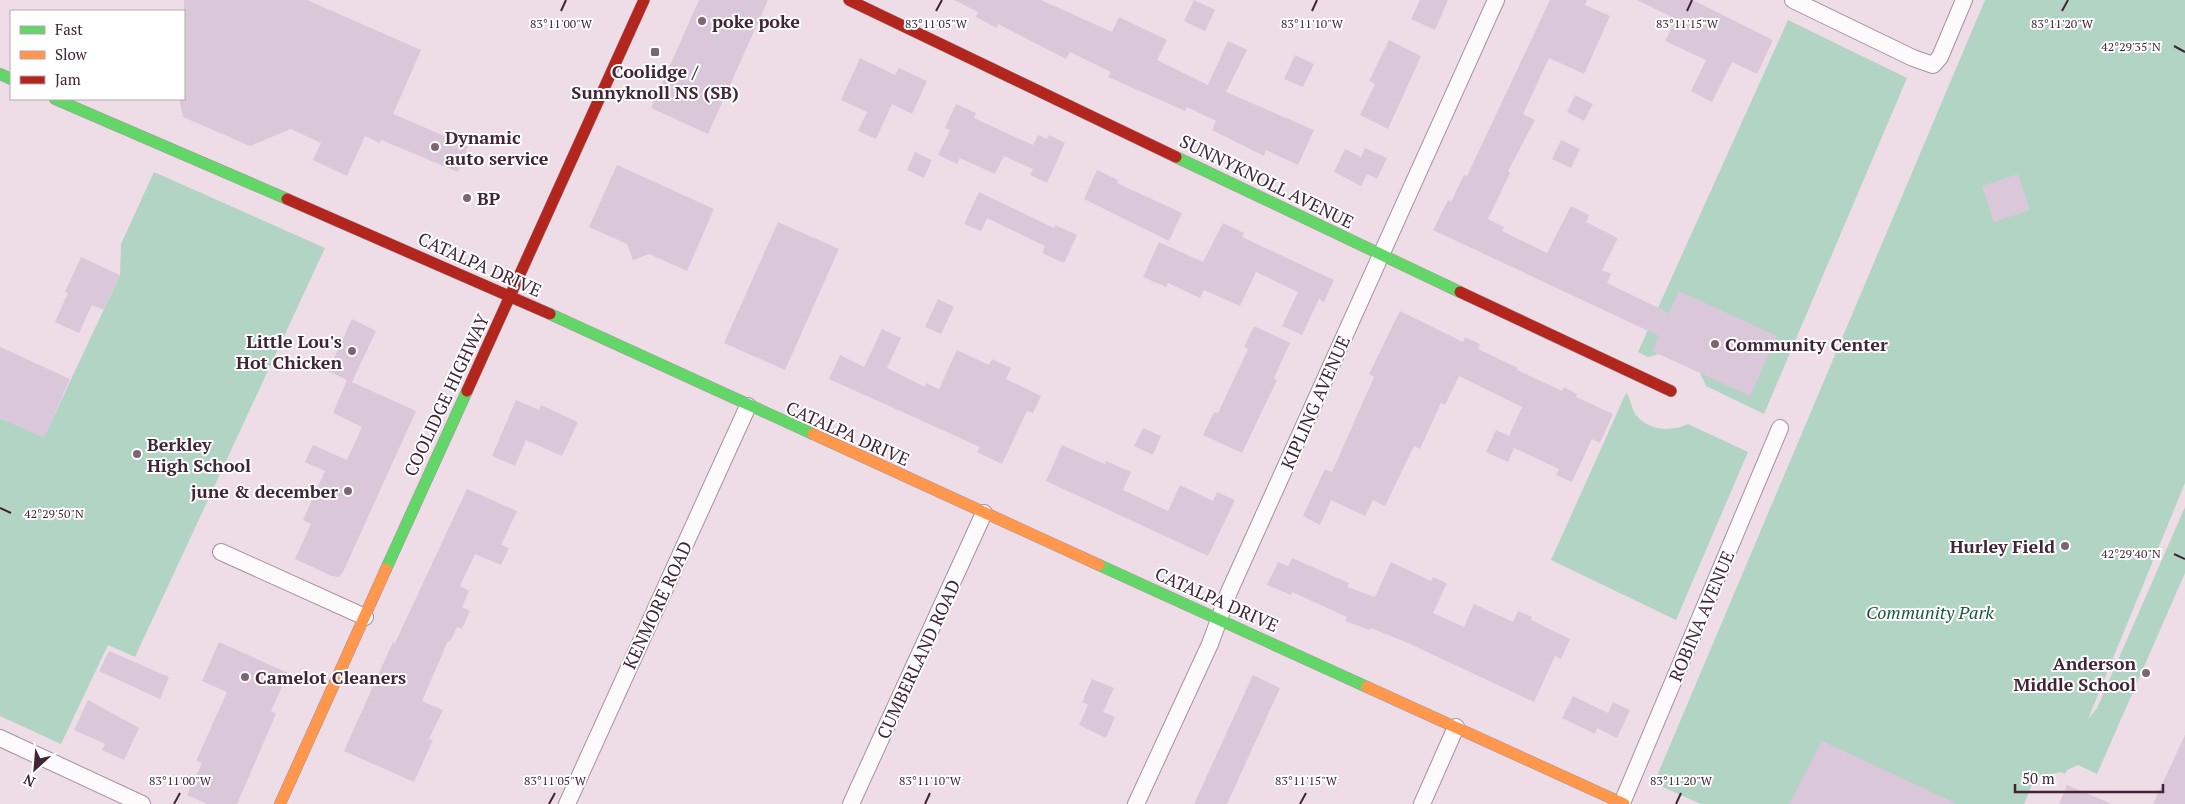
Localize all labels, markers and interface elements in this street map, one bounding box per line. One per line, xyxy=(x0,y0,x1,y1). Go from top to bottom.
place label: poke poke xyxy=(712,9,800,33)
legend xyxy=(10,10,185,100)
marker: poke poke xyxy=(696,15,708,27)
text: 83°11'00"W xyxy=(530,16,593,31)
text: 83°11'05"W xyxy=(905,16,968,31)
text: 83°11'10"W xyxy=(1281,16,1344,31)
text: 83°11'15"W xyxy=(1656,16,1719,31)
text: 83°11'20"W xyxy=(2031,16,2094,31)
text: Fast xyxy=(55,19,83,39)
text: 42°29'35"N xyxy=(2101,39,2161,54)
text: Slow xyxy=(55,44,88,64)
marker: Coolidge / Sunnyknoll NS (SB) xyxy=(649,46,661,58)
place label: Coolidge / Sunnyknoll NS (SB) xyxy=(571,59,739,104)
text: Jam xyxy=(55,69,81,89)
place label: Dynamic auto service xyxy=(445,125,549,170)
street label: SUNNYKNOLL AVENUE xyxy=(1176,128,1358,234)
marker: Dynamic auto service xyxy=(429,141,441,153)
place label: BP xyxy=(477,186,501,210)
marker: BP xyxy=(461,192,473,204)
street label: CATALPA DRIVE xyxy=(414,226,546,302)
street label: COOLIDGE HIGHWAY xyxy=(398,310,494,480)
place label: Little Lou's Hot Chicken xyxy=(236,329,342,374)
street label: KIPLING AVENUE xyxy=(1275,332,1355,472)
place label: Community Center xyxy=(1725,332,1888,356)
marker: Community Center xyxy=(1709,338,1721,350)
marker: Little Lou's Hot Chicken xyxy=(346,345,358,357)
street label: CATALPA DRIVE xyxy=(782,395,914,471)
place label: Berkley High School xyxy=(147,432,251,477)
marker: Berkley High School xyxy=(131,448,143,460)
place label: june & december xyxy=(191,479,338,503)
marker: june & december xyxy=(342,485,354,497)
text: 42°29'50"N xyxy=(24,506,84,521)
place label: Hurley Field xyxy=(1950,534,2055,558)
street label: KENMORE ROAD xyxy=(617,537,697,673)
marker: Hurley Field xyxy=(2059,540,2071,552)
text: 42°29'40"N xyxy=(2101,546,2161,561)
street label: ROBINA AVENUE xyxy=(1663,547,1739,685)
street label: CATALPA DRIVE xyxy=(1151,561,1283,637)
street label: CUMBERLAND ROAD xyxy=(871,575,965,743)
park label: Community Park xyxy=(1866,600,1994,624)
place label: Anderson Middle School xyxy=(2014,651,2136,696)
place label: Camelot Cleaners xyxy=(255,665,406,689)
marker: Anderson Middle School xyxy=(2140,667,2152,679)
marker: Camelot Cleaners xyxy=(239,671,251,683)
north arrow xyxy=(10,744,60,794)
scale bar xyxy=(2015,762,2162,794)
text: 50 m xyxy=(2022,768,2055,788)
text: N xyxy=(20,770,38,792)
text: 83°11'00"W xyxy=(149,773,212,788)
text: 83°11'05"W xyxy=(524,773,587,788)
text: 83°11'10"W xyxy=(899,773,962,788)
text: 83°11'15"W xyxy=(1275,773,1338,788)
text: 83°11'20"W xyxy=(1650,773,1713,788)

